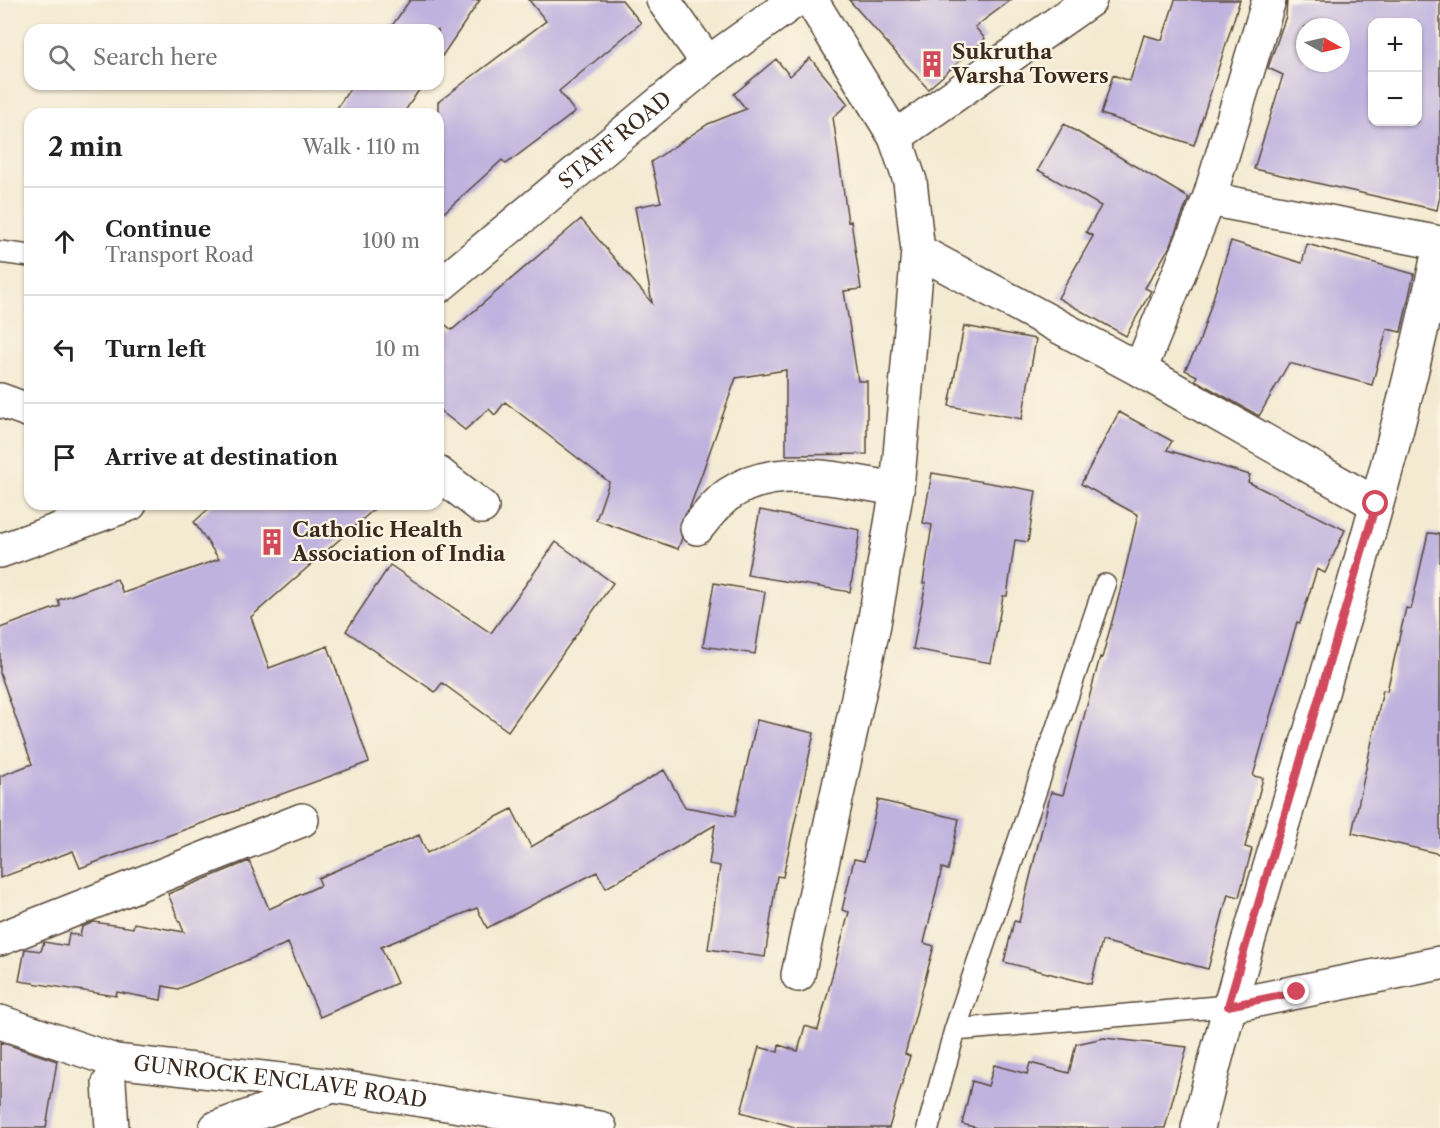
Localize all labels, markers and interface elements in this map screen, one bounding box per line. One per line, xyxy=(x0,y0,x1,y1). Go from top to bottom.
north arrow xyxy=(1296,18,1350,72)
map controls xyxy=(1368,18,1422,126)
button: + xyxy=(1368,18,1422,72)
search box xyxy=(24,24,444,90)
place label: Sukrutha Varsha Towers xyxy=(951,39,1109,88)
icon: search xyxy=(45,41,78,74)
text: Search here xyxy=(93,44,218,71)
building icon: Sukrutha Varsha Towers xyxy=(917,49,947,79)
button: − xyxy=(1368,72,1422,126)
street label: STAFF ROAD xyxy=(553,86,676,194)
text: 2 min xyxy=(48,131,123,163)
text: Walk · 110 m xyxy=(303,135,420,159)
text: Continue xyxy=(105,216,211,243)
icon: ahead xyxy=(48,225,81,258)
text: 100 m xyxy=(362,229,420,253)
text: Transport Road xyxy=(105,243,254,267)
icon: left xyxy=(48,333,81,366)
text: Turn left xyxy=(105,336,206,363)
text: 10 m xyxy=(375,337,420,361)
icon: arrive xyxy=(48,441,81,474)
text: Arrive at destination xyxy=(105,444,338,471)
route start xyxy=(1362,490,1388,516)
place label: Catholic Health Association of India xyxy=(291,517,506,566)
building icon: Catholic Health Association of India xyxy=(257,527,287,557)
route end xyxy=(1283,978,1309,1004)
street label: GUNROCK ENCLAVE ROAD xyxy=(132,1050,429,1113)

